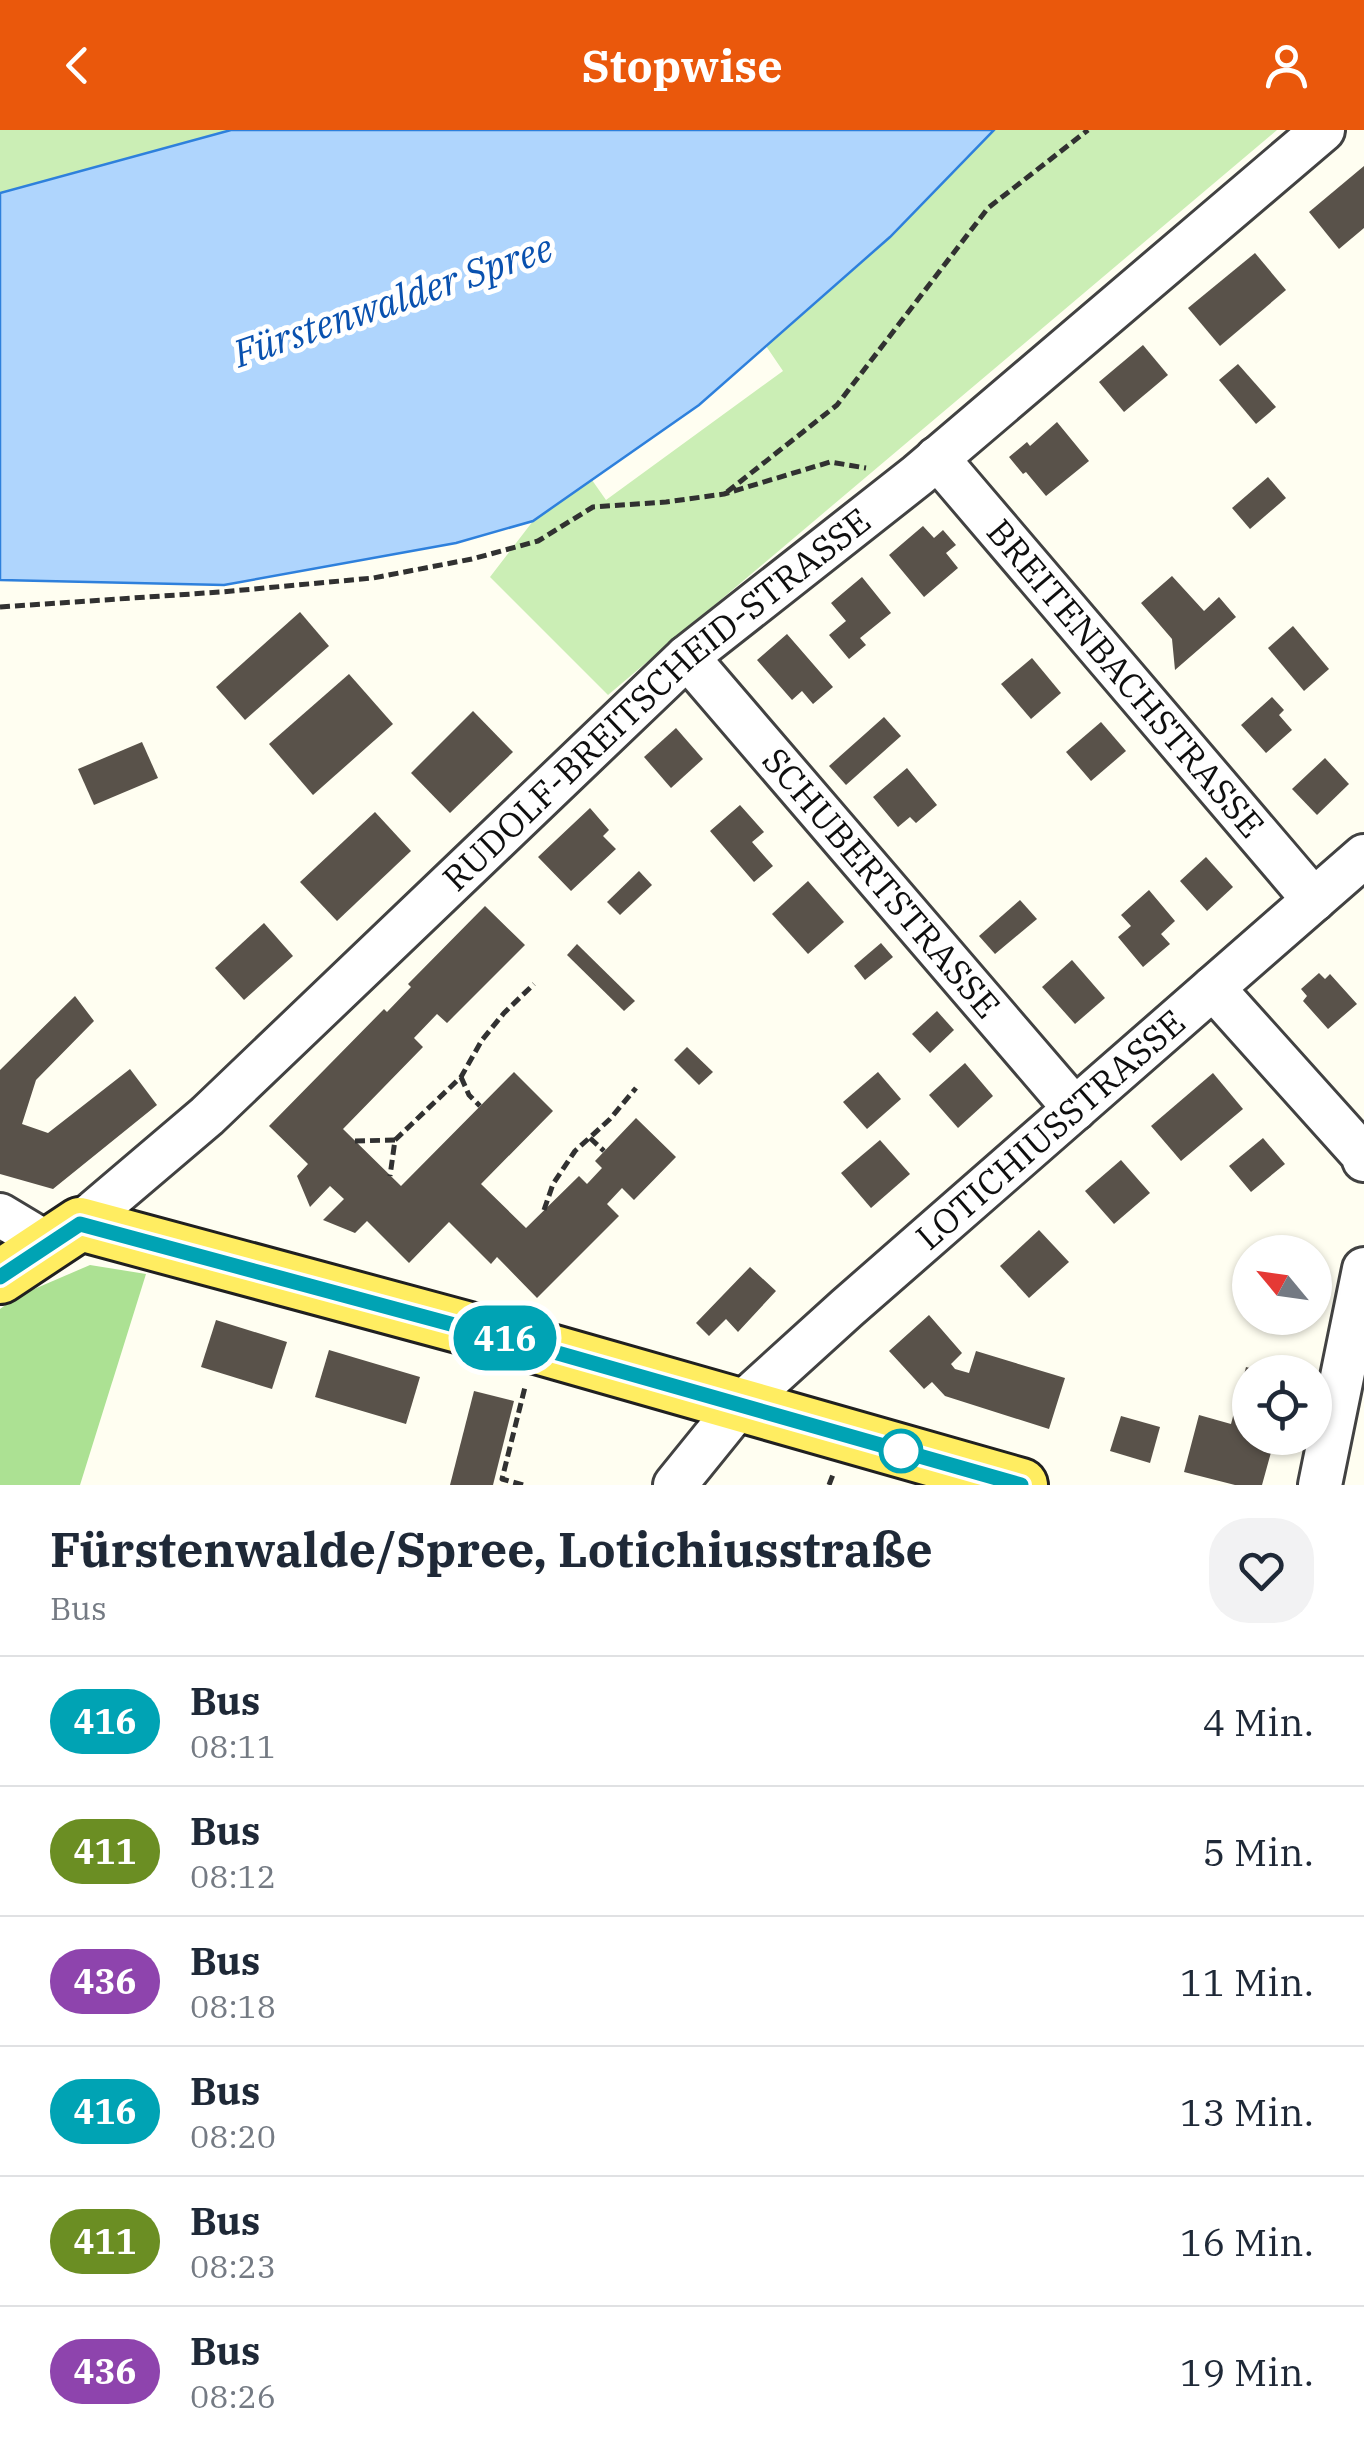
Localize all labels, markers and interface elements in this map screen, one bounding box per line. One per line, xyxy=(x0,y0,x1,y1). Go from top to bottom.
text: Stopwise xyxy=(581,36,783,94)
icon: back xyxy=(50,38,105,93)
icon: person xyxy=(1259,38,1314,93)
water label: Fürstenwalder Spree xyxy=(225,222,559,378)
street label: RUDOLF-BREITSCHEID-STRASSE xyxy=(432,497,879,901)
street label: BREITENBACHSTRASSE xyxy=(977,509,1275,847)
street label: SCHUBERTSTRASSE xyxy=(753,738,1011,1027)
street label: LOTICHIUSSTRASSE xyxy=(906,999,1194,1259)
north arrow xyxy=(1232,1235,1332,1335)
map controls xyxy=(1232,1235,1332,1455)
line badge: 416 xyxy=(448,1306,562,1370)
text: 416 xyxy=(473,1315,537,1361)
button: locate xyxy=(1232,1355,1332,1455)
unlabelled marker xyxy=(880,1430,922,1472)
text: Fürstenwalde/Spree, Lotichiusstraße xyxy=(50,1518,933,1580)
button: heart xyxy=(1209,1518,1314,1623)
text: Bus xyxy=(50,1587,107,1629)
text: Bus xyxy=(190,1676,260,1725)
text: 4 Min. xyxy=(1202,1697,1314,1746)
text: 416 xyxy=(73,1698,137,1744)
text: 08:11 xyxy=(190,1725,276,1767)
text: Bus xyxy=(190,1806,260,1855)
text: 5 Min. xyxy=(1202,1827,1314,1876)
text: 411 xyxy=(73,1828,137,1874)
text: 08:12 xyxy=(190,1855,276,1897)
text: Bus xyxy=(190,1936,260,1985)
text: 11 Min. xyxy=(1180,1957,1314,2006)
text: 436 xyxy=(73,1958,137,2004)
text: 08:18 xyxy=(190,1985,276,2027)
text: Bus xyxy=(190,2066,260,2115)
text: 13 Min. xyxy=(1180,2087,1314,2136)
text: 416 xyxy=(73,2088,137,2134)
text: 08:20 xyxy=(190,2115,276,2157)
text: Bus xyxy=(190,2196,260,2245)
text: 16 Min. xyxy=(1180,2217,1314,2266)
text: 411 xyxy=(73,2218,137,2264)
text: 08:23 xyxy=(190,2245,276,2287)
text: Bus xyxy=(190,2326,260,2375)
text: 19 Min. xyxy=(1180,2347,1314,2396)
text: 436 xyxy=(73,2348,137,2394)
text: 08:26 xyxy=(190,2375,276,2417)

